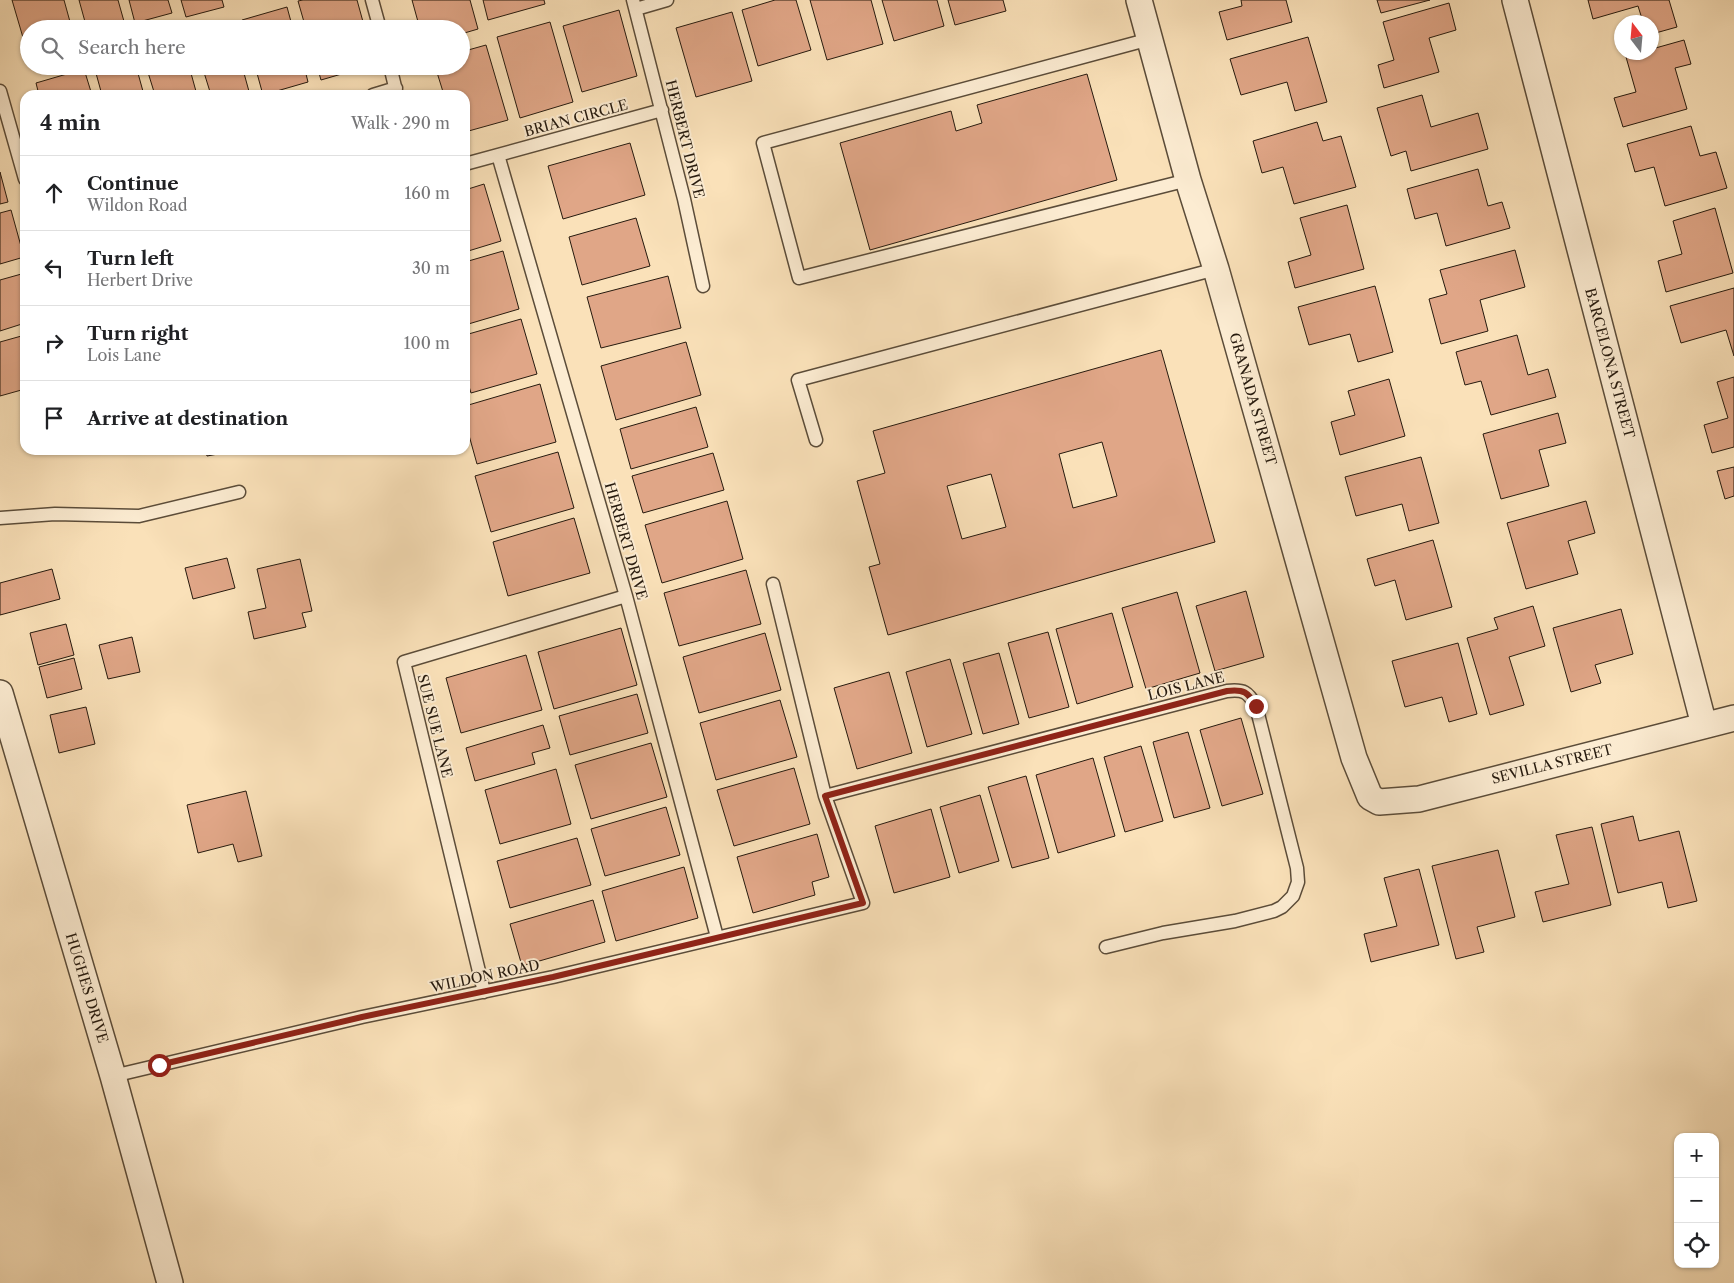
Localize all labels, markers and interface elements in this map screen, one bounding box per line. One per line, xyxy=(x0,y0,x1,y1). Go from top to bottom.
north arrow xyxy=(1614,15,1659,60)
search box xyxy=(20,20,470,75)
icon: search xyxy=(38,34,66,62)
text: Search here xyxy=(78,36,186,59)
street label: HERBERT DRIVE xyxy=(662,78,708,200)
street label: BRIAN CIRCLE xyxy=(522,96,630,140)
text: 4 min xyxy=(40,110,101,135)
text: Walk · 290 m xyxy=(351,113,450,133)
text: Continue xyxy=(87,172,179,195)
icon: ahead xyxy=(40,179,68,207)
text: 160 m xyxy=(405,183,450,203)
text: Wildon Road xyxy=(87,195,188,215)
text: Turn left xyxy=(87,247,174,270)
icon: left xyxy=(40,254,68,282)
text: 30 m xyxy=(412,258,450,278)
text: Herbert Drive xyxy=(87,270,193,290)
street label: BARCELONA STREET xyxy=(1581,286,1639,441)
text: Turn right xyxy=(87,322,188,345)
icon: right xyxy=(40,329,68,357)
street label: GRANADA STREET xyxy=(1225,331,1281,468)
text: 100 m xyxy=(404,333,450,353)
text: Lois Lane xyxy=(87,345,161,365)
icon: arrive xyxy=(40,404,68,432)
text: Arrive at destination xyxy=(87,407,288,430)
street label: HERBERT DRIVE xyxy=(601,480,651,602)
street label: LOIS LANE xyxy=(1146,668,1226,704)
street label: SUE SUE LANE xyxy=(413,672,457,780)
route end xyxy=(1245,695,1268,718)
street label: SEVILLA STREET xyxy=(1490,740,1615,788)
street label: HUGHES DRIVE xyxy=(62,931,112,1045)
street label: WILDON ROAD xyxy=(428,956,541,997)
route start xyxy=(148,1054,171,1077)
map controls xyxy=(1674,1133,1719,1268)
button: + xyxy=(1674,1133,1719,1178)
button: − xyxy=(1674,1178,1719,1223)
button: locate xyxy=(1674,1223,1719,1268)

